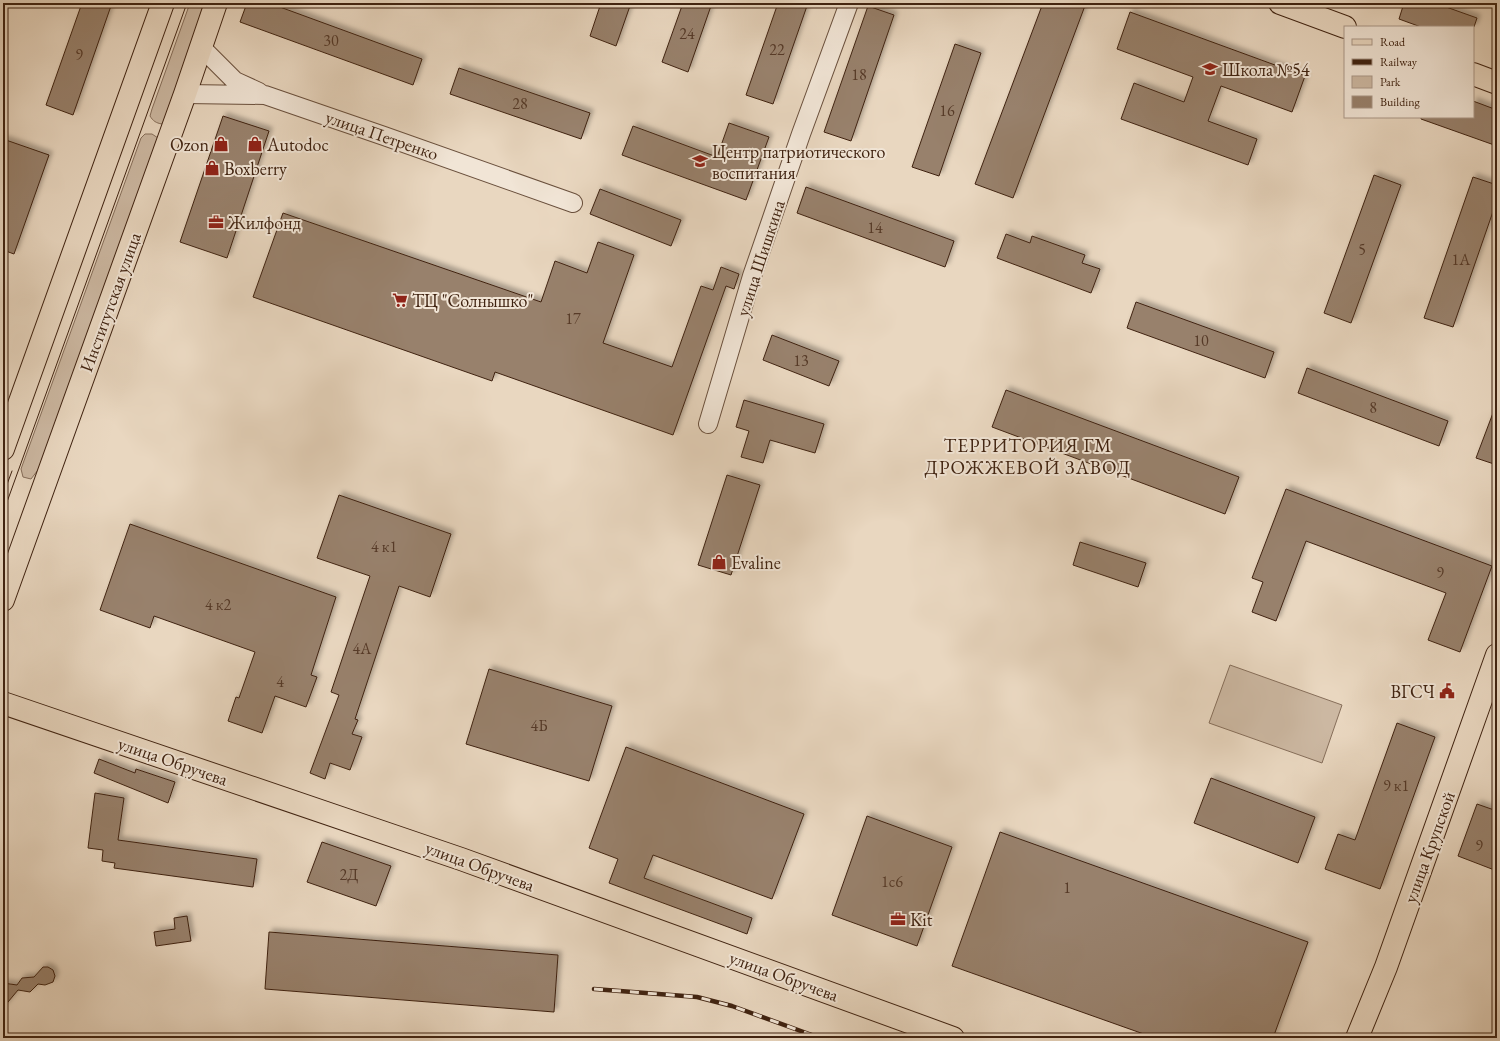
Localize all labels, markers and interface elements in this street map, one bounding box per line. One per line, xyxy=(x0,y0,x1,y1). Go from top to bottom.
house number: 24 xyxy=(679,23,695,44)
legend xyxy=(1344,26,1474,118)
house number: 30 xyxy=(323,30,339,51)
text: Road xyxy=(1380,34,1406,50)
house number: 22 xyxy=(769,39,785,60)
house number: 9 xyxy=(75,44,83,65)
text: Railway xyxy=(1380,54,1418,70)
place label: Школа №54 xyxy=(1222,58,1310,81)
school or university icon: Школа №54 xyxy=(1201,60,1219,78)
house number: 18 xyxy=(851,64,867,85)
text: Park xyxy=(1380,74,1401,90)
house number: 28 xyxy=(512,93,528,114)
text: Building xyxy=(1380,94,1421,110)
house number: 16 xyxy=(939,100,955,121)
street label: улица Петренко xyxy=(323,105,442,165)
place label: Ozon xyxy=(170,133,209,156)
place label: Autodoc xyxy=(266,133,329,156)
shop icon: Ozon xyxy=(212,135,230,153)
shop icon: Autodoc xyxy=(246,135,264,153)
place label: Центр патриотического воспитания xyxy=(712,140,885,184)
school or university icon: Центр патриотического воспитания xyxy=(691,152,709,170)
place label: Boxberry xyxy=(224,157,287,180)
shop icon: Boxberry xyxy=(203,159,221,177)
street label: улица Шишкина xyxy=(730,196,790,319)
place label: Жилфонд xyxy=(227,211,301,234)
office icon: Жилфонд xyxy=(207,213,225,231)
house number: 14 xyxy=(867,217,883,238)
street label: Институтская улица xyxy=(74,228,146,375)
house number: 5 xyxy=(1358,239,1366,260)
house number: 1А xyxy=(1452,249,1471,270)
place label: ТЦ "Солнышко" xyxy=(412,289,533,312)
supermarket icon: ТЦ "Солнышко" xyxy=(391,291,409,309)
house number: 17 xyxy=(565,308,581,329)
house number: 10 xyxy=(1193,330,1209,351)
house number: 13 xyxy=(793,350,809,371)
house number: 8 xyxy=(1369,397,1377,418)
district label: ТЕРРИТОРИЯ ГМ ДРОЖЖЕВОЙ ЗАВОД xyxy=(925,433,1131,480)
house number: 4 к1 xyxy=(371,536,397,557)
place label: Evaline xyxy=(731,551,781,574)
shop icon: Evaline xyxy=(710,553,728,571)
house number: 9 xyxy=(1436,562,1444,583)
house number: 4 к2 xyxy=(205,594,231,615)
house number: 4А xyxy=(353,638,372,659)
house number: 4 xyxy=(276,671,284,692)
place label: ВГСЧ xyxy=(1391,680,1435,703)
public building icon: ВГСЧ xyxy=(1438,682,1456,700)
house number: 4Б xyxy=(530,715,548,736)
street label: улица Обручева xyxy=(115,731,232,791)
house number: 9 к1 xyxy=(1383,775,1409,796)
street label: улица Крупской xyxy=(1398,788,1460,906)
house number: 9 xyxy=(1475,835,1483,856)
street label: улица Обручева xyxy=(422,836,539,897)
house number: 2Д xyxy=(340,864,358,885)
house number: 1с6 xyxy=(881,871,903,892)
house number: 1 xyxy=(1063,877,1071,898)
place label: Kit xyxy=(910,908,933,931)
office icon: Kit xyxy=(889,910,907,928)
street label: улица Обручева xyxy=(726,946,843,1007)

